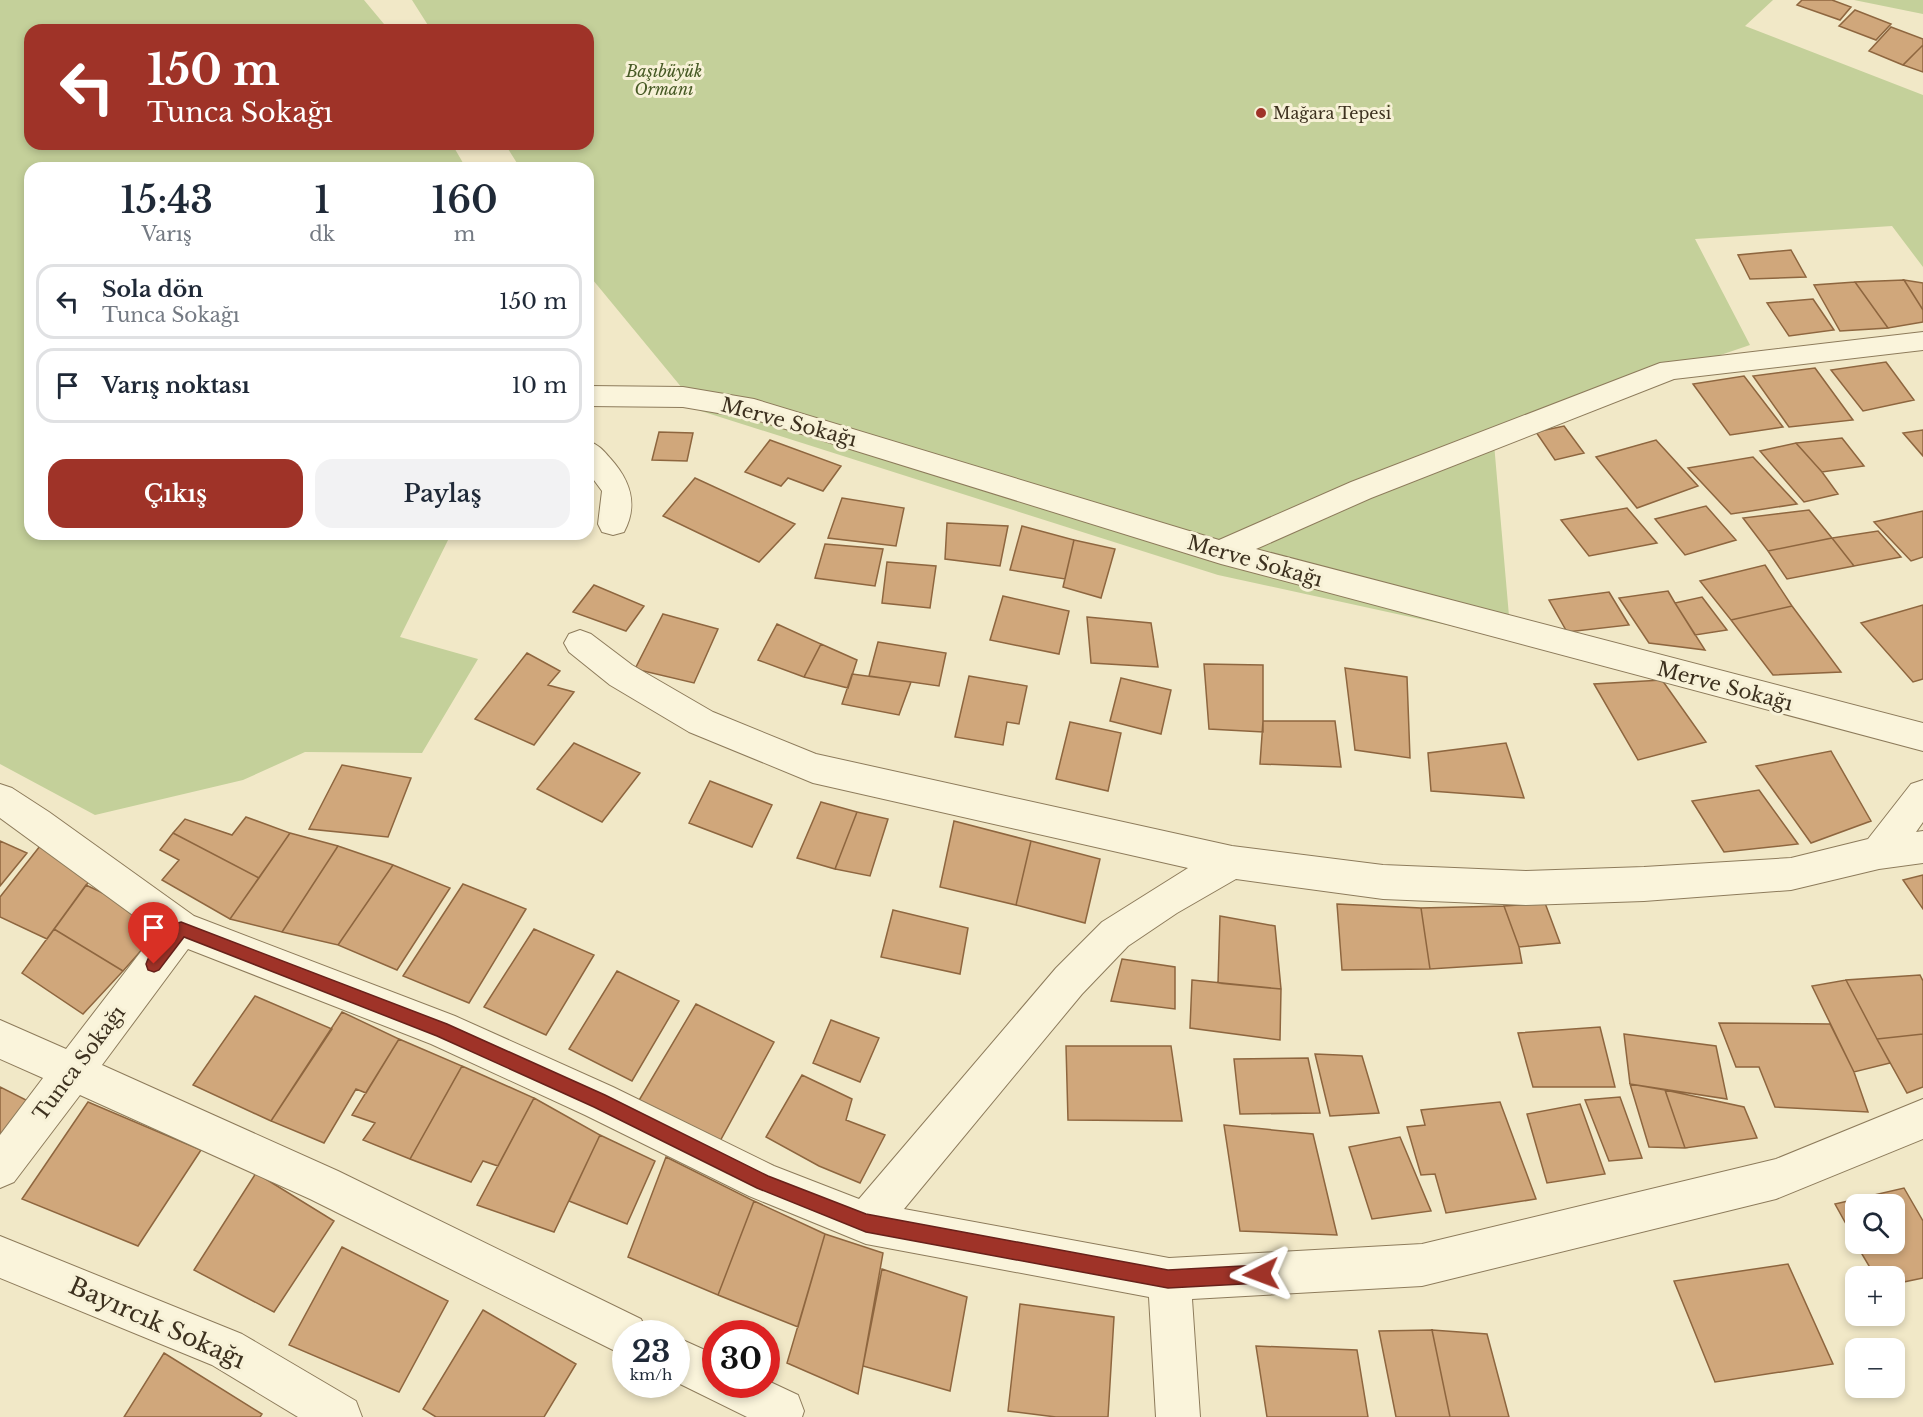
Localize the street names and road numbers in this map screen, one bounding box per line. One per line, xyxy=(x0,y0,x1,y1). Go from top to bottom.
street label: Merve Sokağı xyxy=(719,392,860,452)
street label: Merve Sokağı xyxy=(1185,530,1325,592)
street label: Merve Sokağı xyxy=(1655,656,1796,716)
street label: Tunca Sokağı xyxy=(28,1001,130,1125)
street label: Bayırcık Sokağı xyxy=(64,1271,250,1374)

